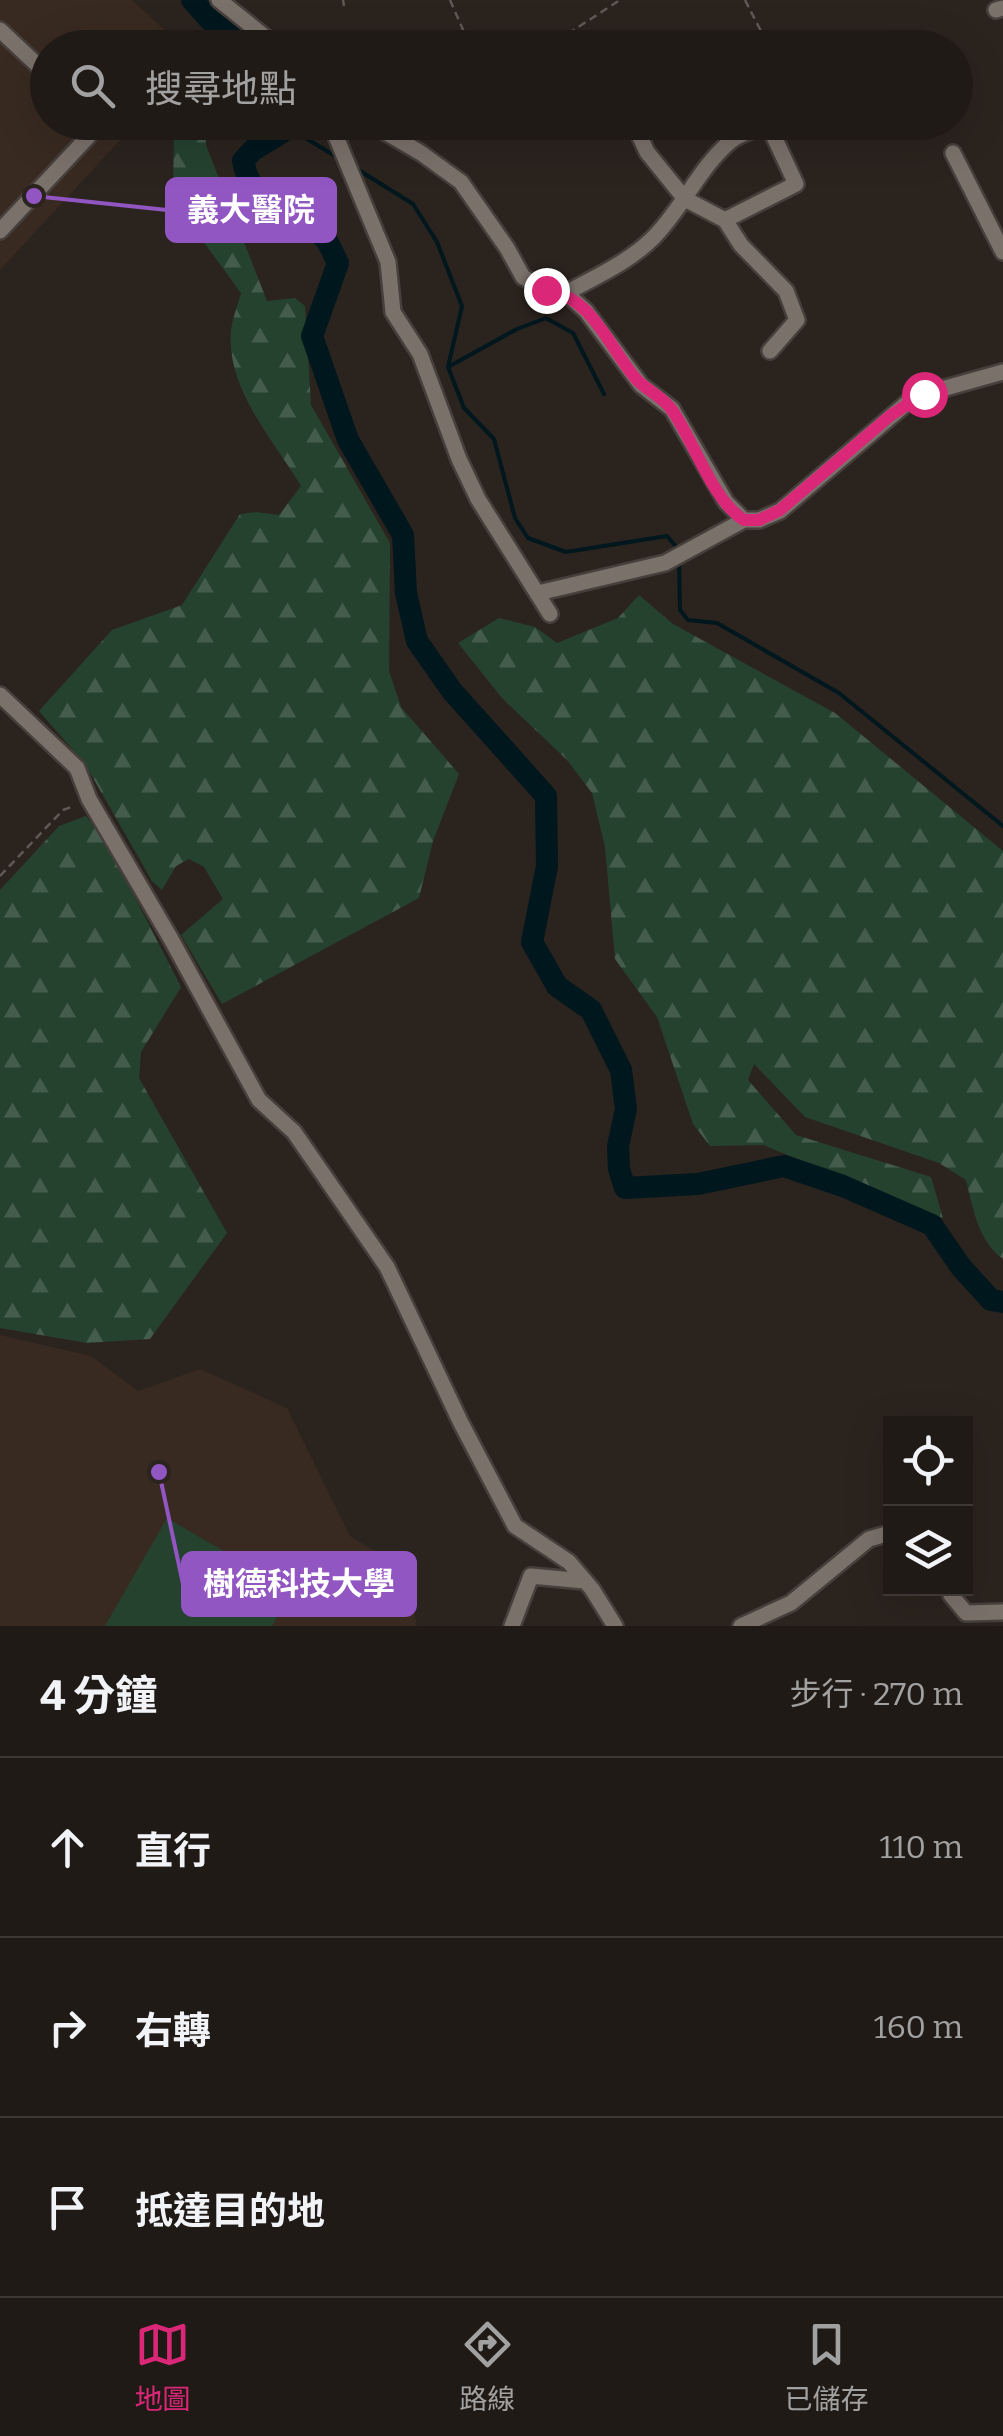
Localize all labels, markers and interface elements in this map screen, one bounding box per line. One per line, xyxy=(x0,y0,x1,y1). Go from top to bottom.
search box xyxy=(30,30,973,140)
icon: search xyxy=(65,58,120,113)
text: 搜尋地點 xyxy=(145,66,297,112)
callout: 義大醫院 xyxy=(167,179,335,241)
text: 義大醫院 xyxy=(187,191,315,229)
route end xyxy=(524,268,570,314)
route start xyxy=(902,372,948,418)
map controls xyxy=(883,1416,973,1596)
button: locate xyxy=(883,1416,973,1506)
button: layers xyxy=(883,1506,973,1596)
callout: 樹德科技大學 xyxy=(183,1553,415,1615)
text: 樹德科技大學 xyxy=(203,1565,395,1603)
text: 4 分鐘 xyxy=(40,1671,157,1721)
text: 步行 · 270 m xyxy=(789,1675,963,1713)
icon: ahead xyxy=(40,1820,95,1875)
text: 直行 xyxy=(135,1828,211,1874)
text: 110 m xyxy=(880,1828,963,1866)
icon: right xyxy=(40,2000,95,2055)
text: 右轉 xyxy=(135,2008,211,2054)
text: 160 m xyxy=(874,2008,963,2046)
icon: arrive xyxy=(40,2180,95,2235)
text: 抵達目的地 xyxy=(135,2188,325,2234)
tab: 地圖 xyxy=(134,2317,191,2417)
tab: 路線 xyxy=(459,2317,516,2417)
tab: 已儲存 xyxy=(784,2317,869,2417)

